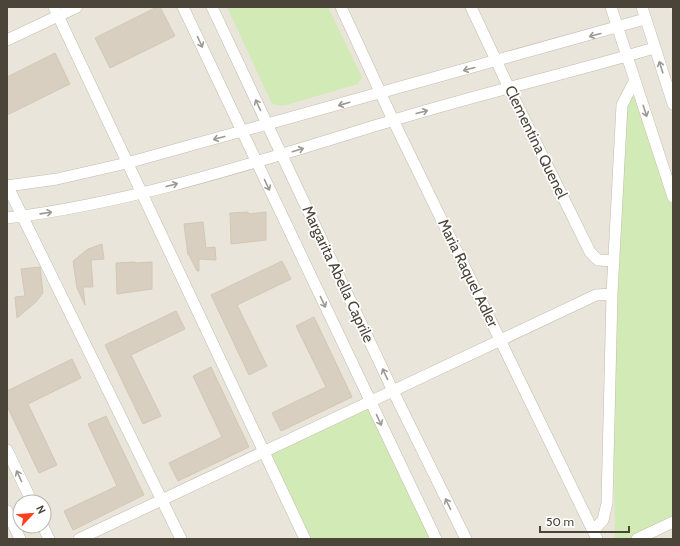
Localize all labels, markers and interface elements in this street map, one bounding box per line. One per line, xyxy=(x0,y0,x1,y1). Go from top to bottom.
one-way arrow xyxy=(588,31,601,39)
one-way arrow xyxy=(197,36,204,48)
one-way arrow xyxy=(656,62,664,74)
one-way arrow xyxy=(463,66,476,73)
street label: Clementina Quenel xyxy=(501,83,571,202)
one-way arrow xyxy=(254,99,261,111)
one-way arrow xyxy=(338,101,351,108)
one-way arrow xyxy=(641,104,649,116)
one-way arrow xyxy=(415,108,428,115)
one-way arrow xyxy=(213,135,226,143)
one-way arrow xyxy=(291,146,304,153)
one-way arrow xyxy=(264,179,271,191)
one-way arrow xyxy=(166,181,179,188)
street label: Margarita Abella Caprile xyxy=(298,203,378,346)
one-way arrow xyxy=(39,209,52,217)
street label: Maria Raquel Adler xyxy=(434,216,502,330)
one-way arrow xyxy=(320,296,327,308)
one-way arrow xyxy=(381,369,388,381)
one-way arrow xyxy=(376,414,383,426)
one-way arrow xyxy=(15,470,22,482)
north arrow xyxy=(12,494,52,534)
one-way arrow xyxy=(444,498,451,510)
text: N xyxy=(33,503,49,516)
scale bar xyxy=(540,508,629,534)
text: 50 m xyxy=(546,514,574,529)

